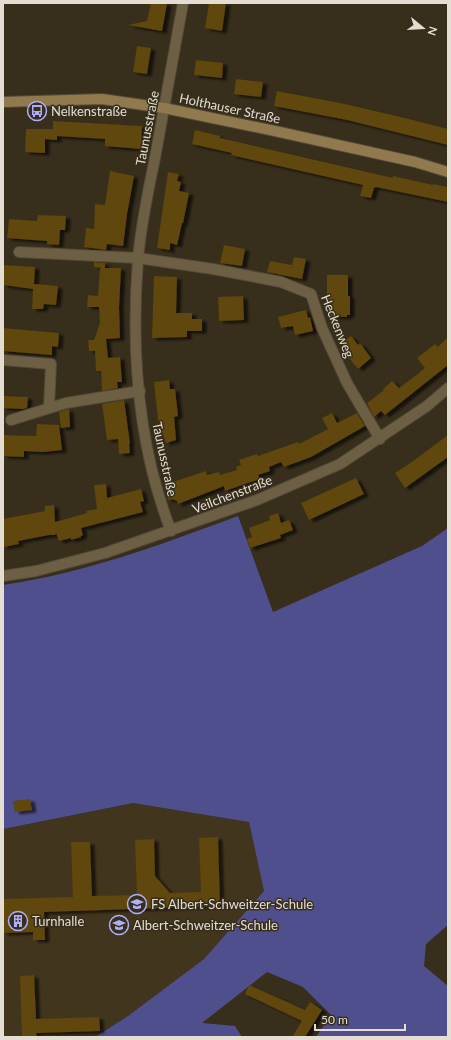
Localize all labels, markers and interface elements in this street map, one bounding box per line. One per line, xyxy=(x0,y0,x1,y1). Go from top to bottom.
north arrow xyxy=(403,8,443,48)
text: N xyxy=(425,25,440,37)
street label: Taunusstraße xyxy=(132,89,162,167)
street label: Holthauser Straße xyxy=(178,89,282,127)
bus stop icon: Nelkenstraße xyxy=(26,100,48,122)
place label: Nelkenstraße xyxy=(51,103,127,119)
street label: Heckenweg xyxy=(318,292,358,360)
street label: Taunusstraße xyxy=(149,420,181,498)
street label: Veilchenstraße xyxy=(190,471,274,517)
school or university icon: FS Albert-Schweitzer-Schule xyxy=(126,893,148,915)
place label: FS Albert-Schweitzer-Schule xyxy=(151,896,313,912)
building icon: Turnhalle xyxy=(7,910,29,932)
place label: Turnhalle xyxy=(32,913,84,929)
school or university icon: Albert-Schweitzer-Schule xyxy=(108,914,130,936)
place label: Albert-Schweitzer-Schule xyxy=(133,917,278,933)
scale bar xyxy=(315,1006,405,1032)
text: 50 m xyxy=(321,1012,348,1027)

